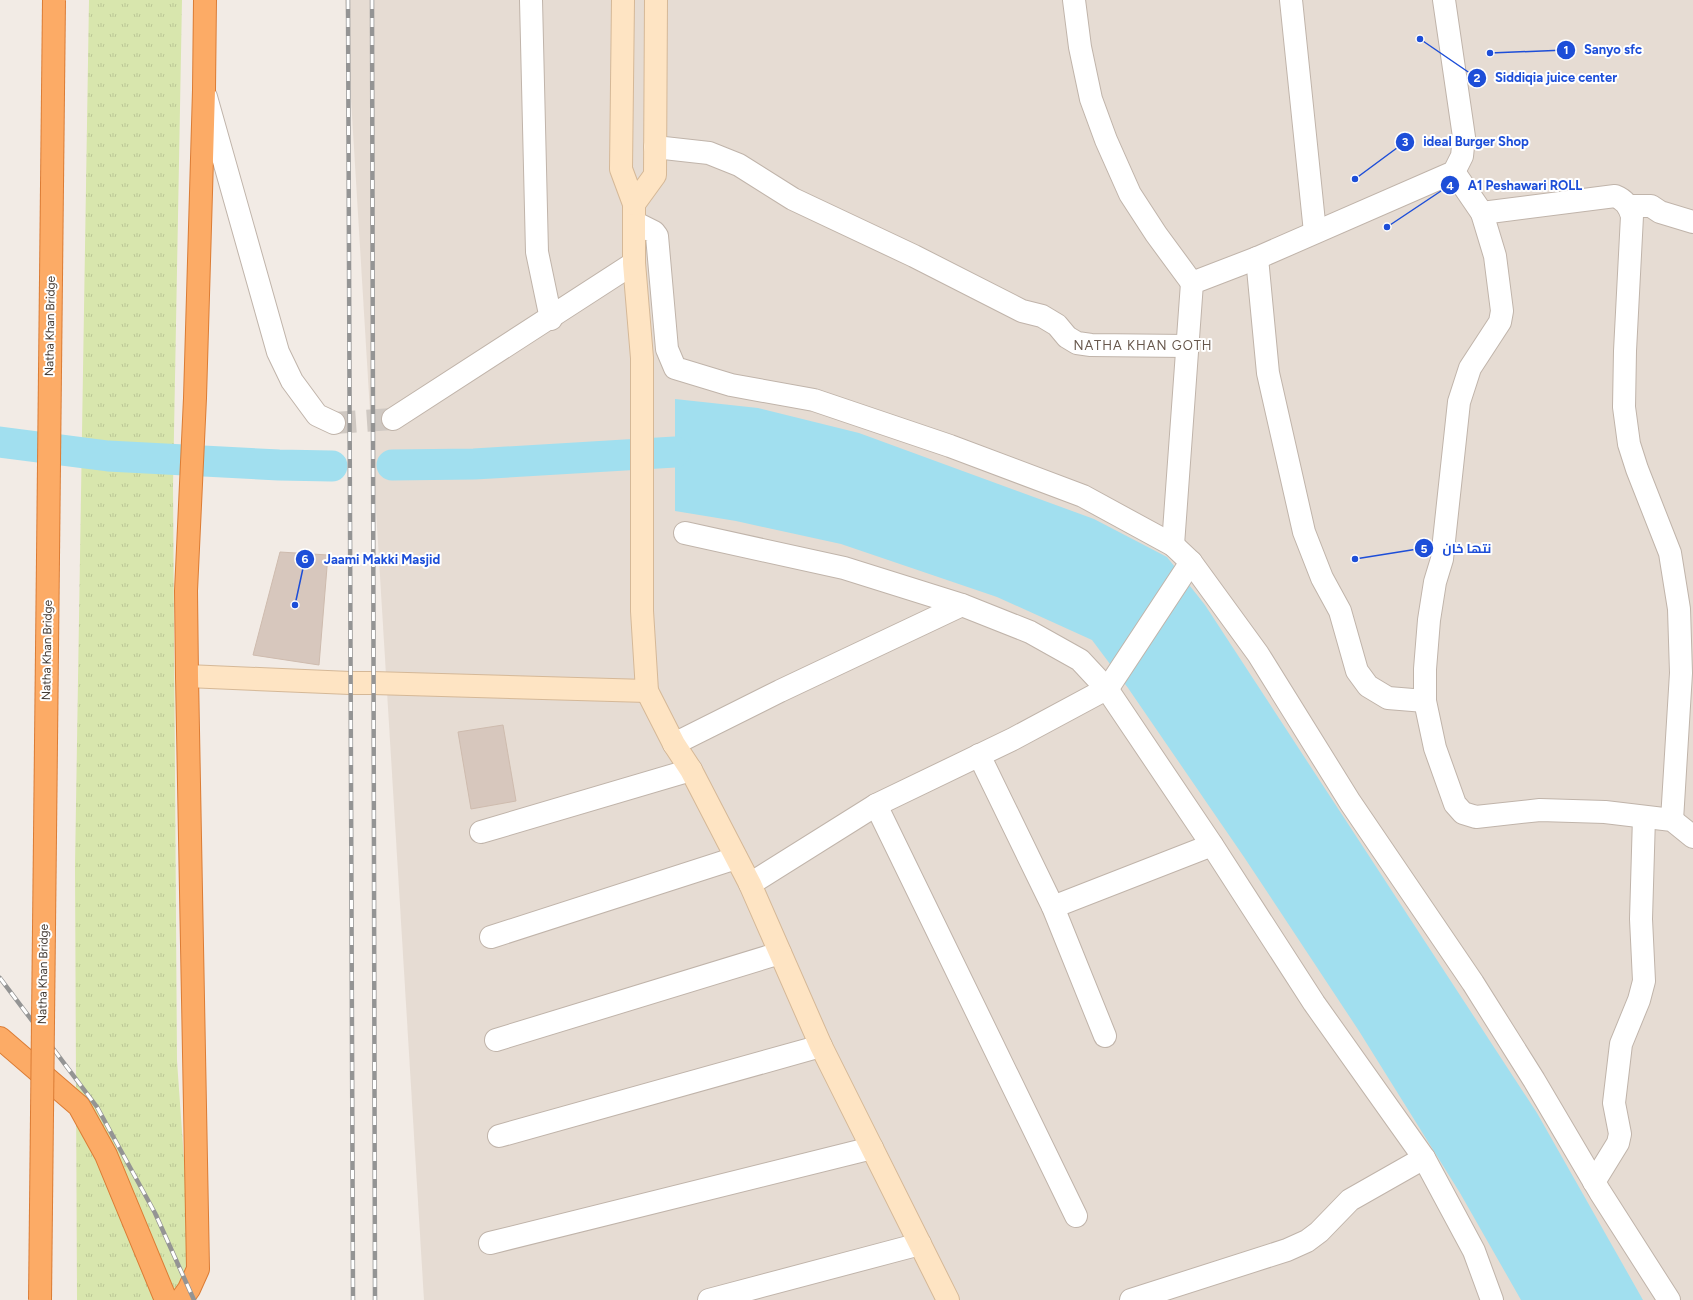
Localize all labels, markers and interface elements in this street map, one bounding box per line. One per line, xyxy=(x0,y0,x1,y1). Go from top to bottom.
callout: Sanyo sfc xyxy=(1556,37,1650,62)
text: Sanyo sfc xyxy=(1584,42,1642,57)
text: 1 xyxy=(1563,43,1569,57)
callout: Siddiqia juice center xyxy=(1467,65,1626,90)
text: Siddiqia juice center xyxy=(1495,70,1617,85)
text: 2 xyxy=(1474,71,1481,85)
callout: ideal Burger Shop xyxy=(1395,129,1537,154)
text: ideal Burger Shop xyxy=(1423,134,1529,149)
text: 3 xyxy=(1402,135,1409,149)
callout: A1 Peshawari ROLL xyxy=(1440,173,1591,198)
text: A1 Peshawari ROLL xyxy=(1468,178,1582,193)
text: 4 xyxy=(1446,179,1454,193)
street label: Natha Khan Bridge xyxy=(42,275,58,376)
district label: NATHA KHAN GOTH xyxy=(1073,338,1213,353)
callout: نتھا خان xyxy=(1414,536,1499,561)
text: نتھا خان xyxy=(1443,541,1491,556)
text: 5 xyxy=(1421,542,1428,556)
callout: Jaami Makki Masjid xyxy=(295,547,448,572)
text: 6 xyxy=(302,552,309,566)
text: Jaami Makki Masjid xyxy=(324,552,440,567)
street label: Natha Khan Bridge xyxy=(39,599,55,700)
street label: Natha Khan Bridge xyxy=(35,923,51,1024)

